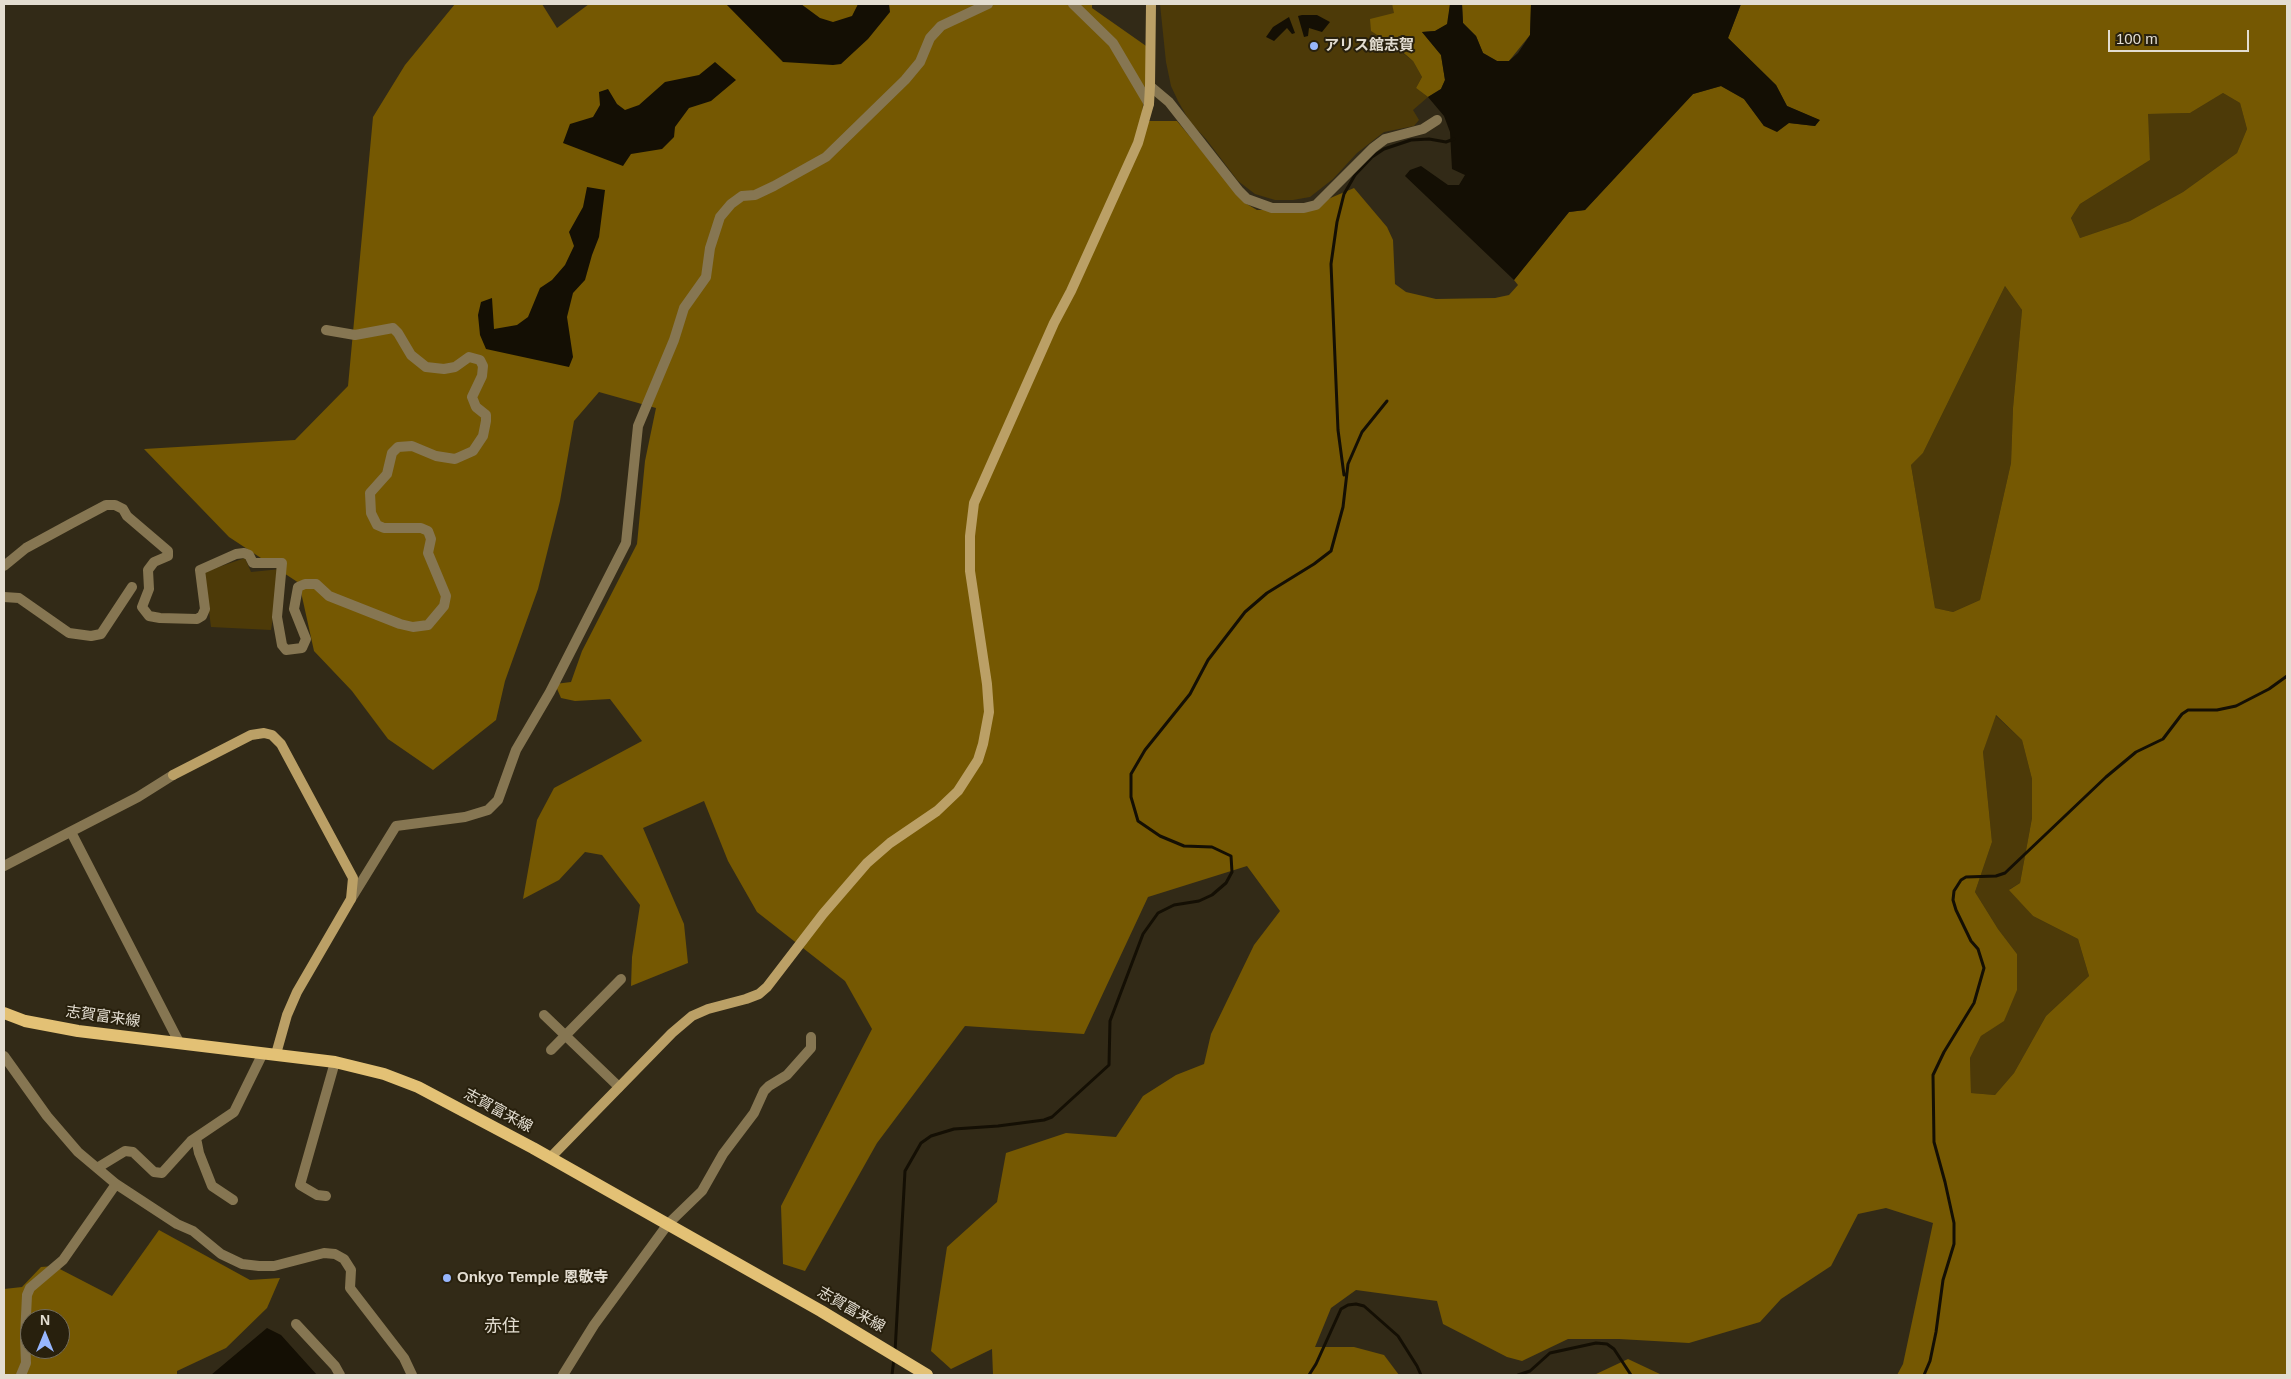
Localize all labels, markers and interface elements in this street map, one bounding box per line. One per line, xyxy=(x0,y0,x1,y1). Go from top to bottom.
scale bar xyxy=(2111,20,2252,52)
text: 100 m xyxy=(2116,30,2158,47)
place label: アリス館志賀 xyxy=(1324,37,1414,55)
marker: アリス館志賀 xyxy=(1308,40,1320,52)
street label: 志賀富来線 xyxy=(65,1003,141,1031)
street label: 志賀富来線 xyxy=(461,1085,535,1137)
place label: Onkyo Temple 恩敬寺 xyxy=(457,1269,608,1287)
marker: Onkyo Temple 恩敬寺 xyxy=(441,1272,453,1284)
street label: 志賀富来線 xyxy=(814,1283,888,1337)
north arrow xyxy=(20,1309,70,1359)
text: N xyxy=(40,1312,50,1328)
district label: 赤住 xyxy=(484,1316,520,1338)

